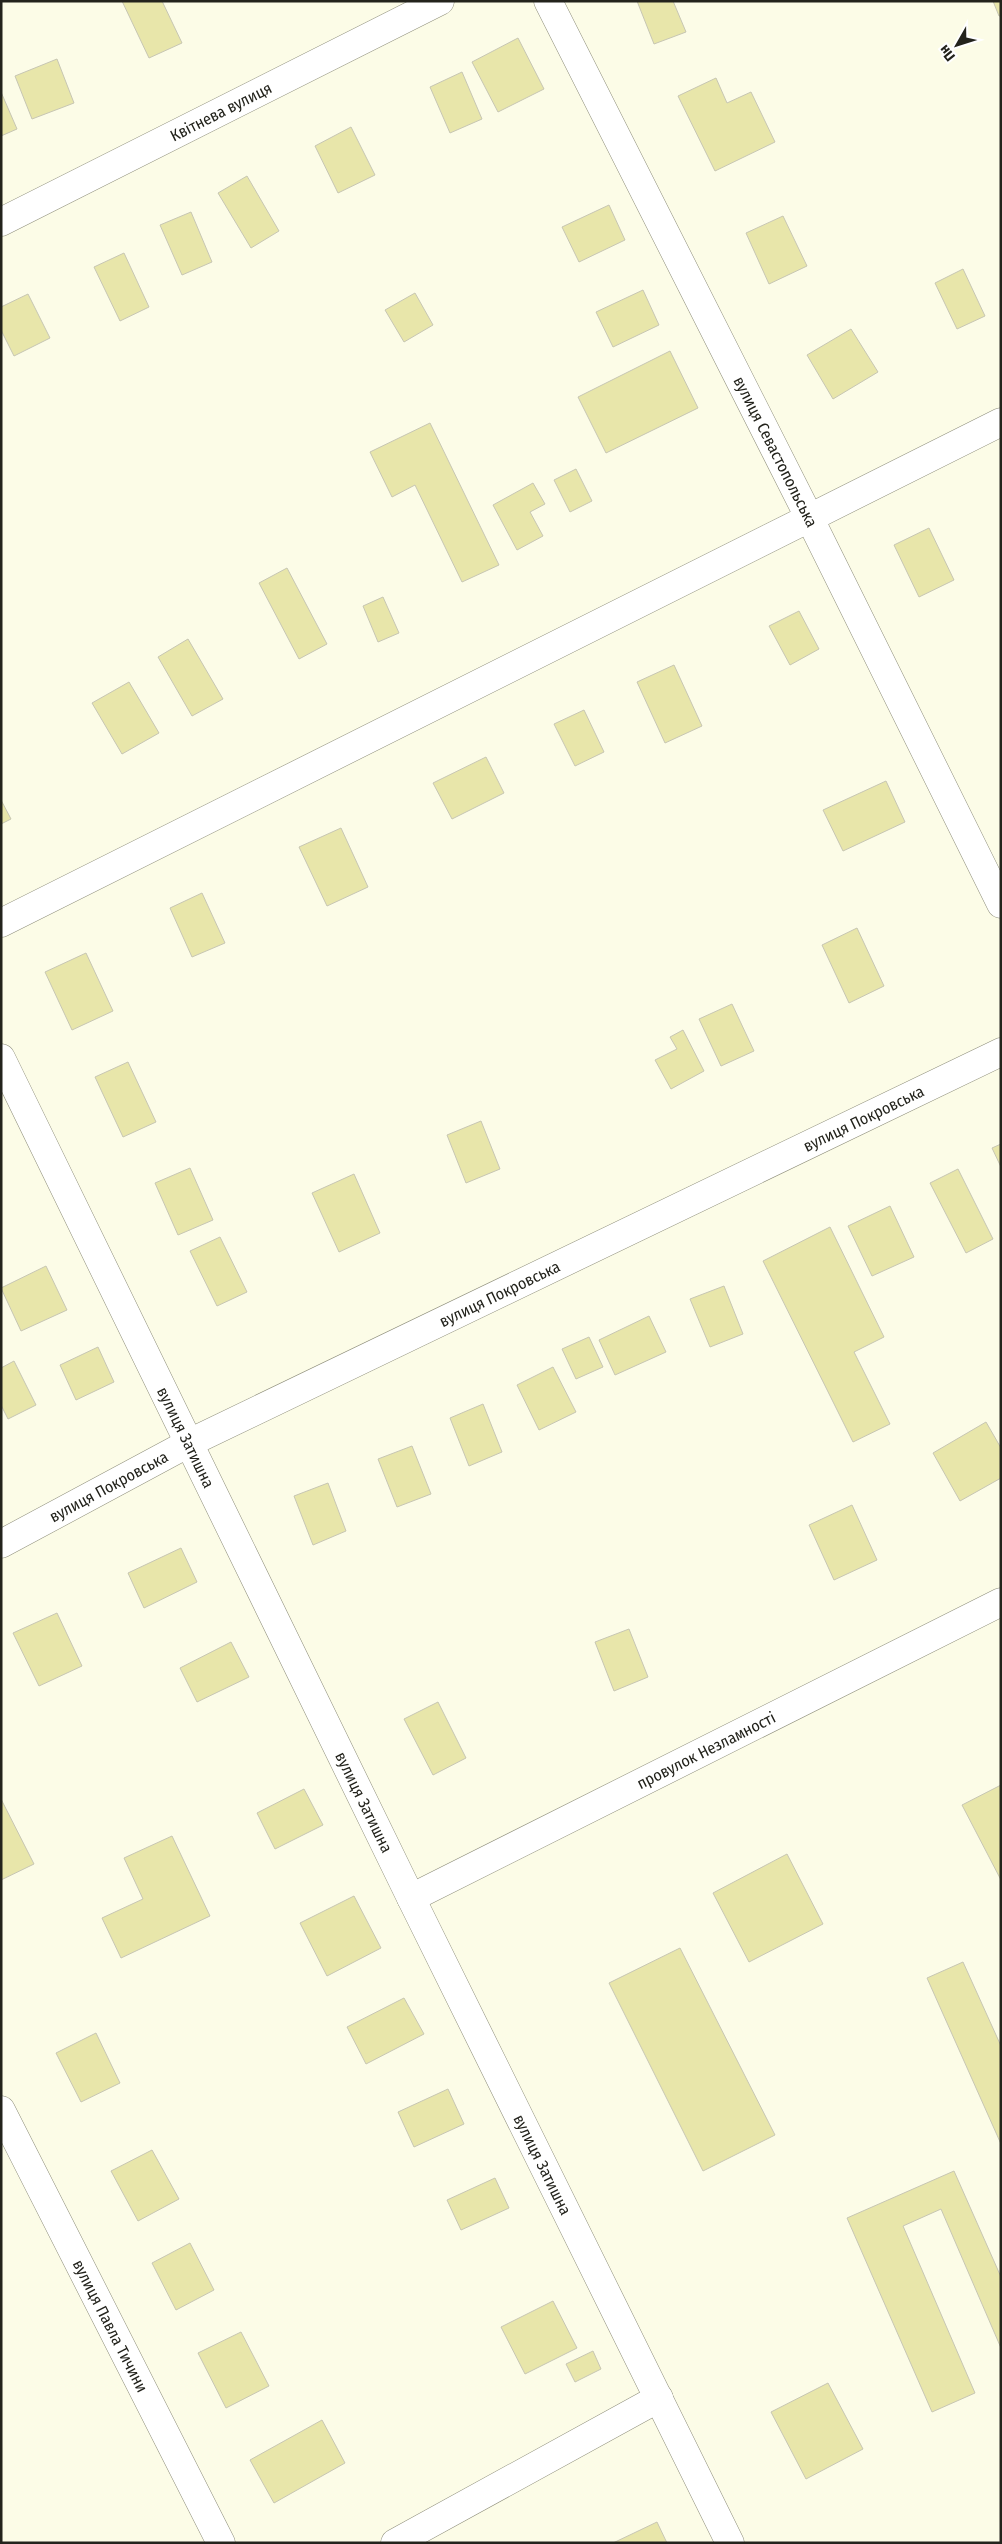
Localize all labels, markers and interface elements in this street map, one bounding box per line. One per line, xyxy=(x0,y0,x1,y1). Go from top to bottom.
north arrow xyxy=(932,20,982,70)
text: Пн xyxy=(936,41,959,64)
street label: Квітнева вулиця xyxy=(167,78,275,145)
street label: вулиця Севастопольська xyxy=(729,373,822,531)
street label: вулиця Покровська xyxy=(800,1081,927,1156)
street label: вулиця Покровська xyxy=(436,1257,563,1331)
street label: вулиця Затишна xyxy=(153,1384,218,1491)
street label: вулиця Покровська xyxy=(46,1447,171,1526)
street label: провулок Незламності xyxy=(634,1708,779,1793)
street label: вулиця Затишна xyxy=(331,1749,396,1856)
street label: вулиця Затишна xyxy=(509,2111,575,2218)
street label: вулиця Павла Тичини xyxy=(69,2256,152,2395)

